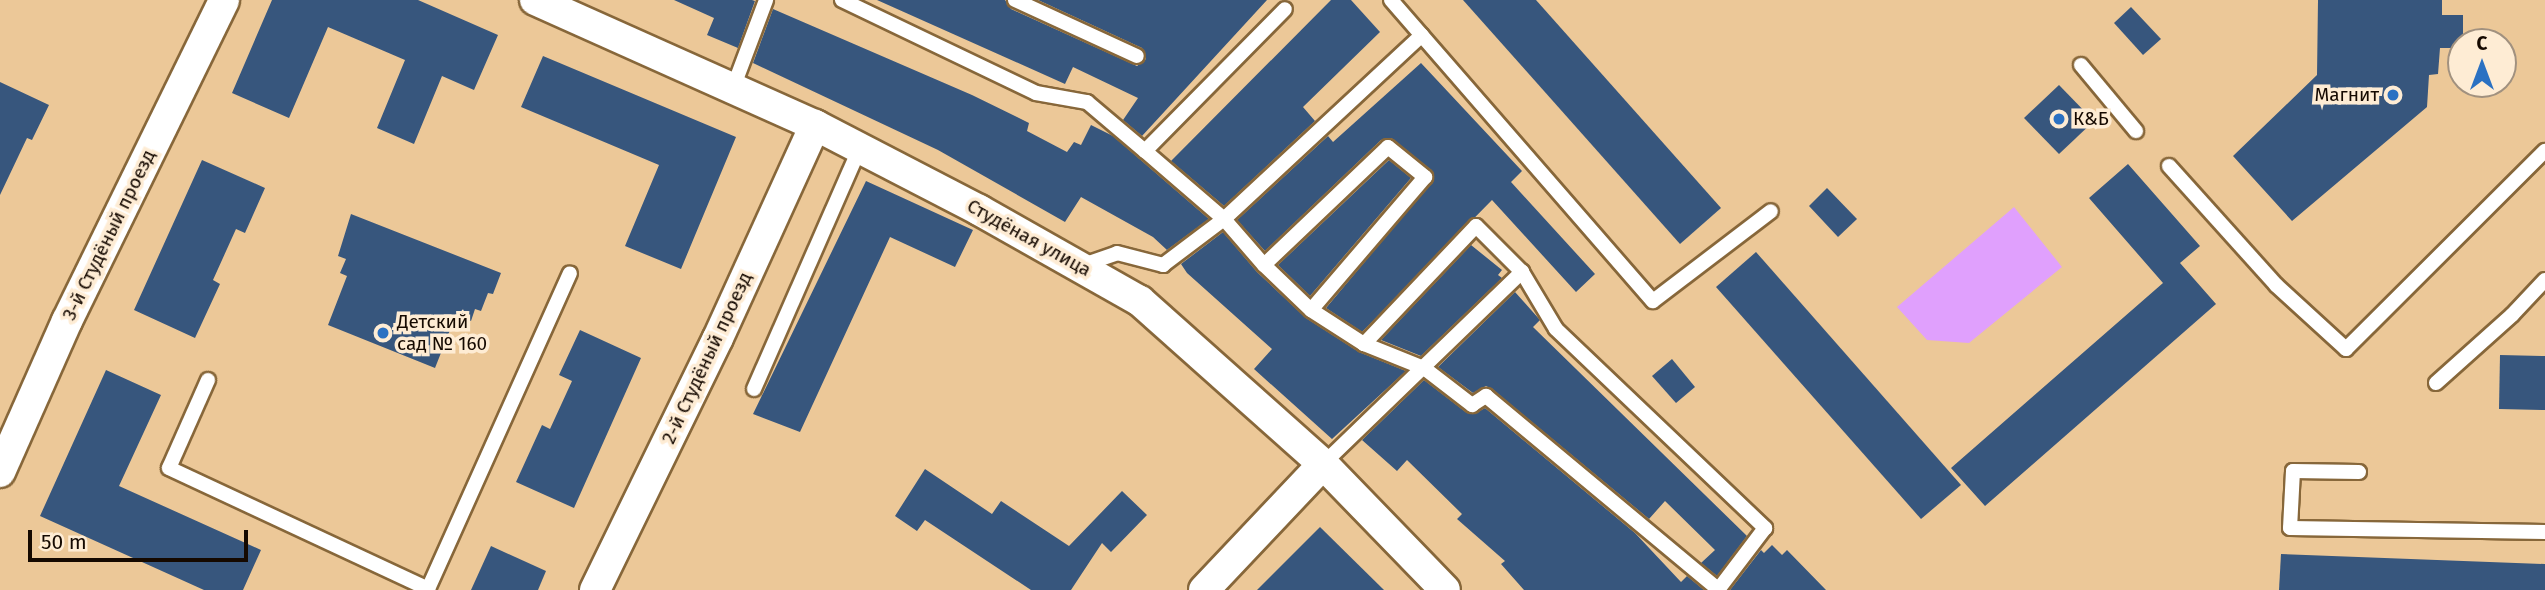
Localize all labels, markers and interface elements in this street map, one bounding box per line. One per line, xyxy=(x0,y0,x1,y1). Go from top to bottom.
north arrow xyxy=(2447,28,2517,98)
text: С xyxy=(2477,32,2487,55)
place label: Магнит xyxy=(2314,84,2379,106)
marker: Магнит xyxy=(2385,87,2401,103)
place label: К&Б xyxy=(2073,108,2109,130)
marker: К&Б xyxy=(2051,111,2067,127)
street label: 3-й Студёный проезд xyxy=(58,146,160,324)
street label: Студёная улица xyxy=(963,194,1095,282)
street label: 2-й Студёный проезд xyxy=(657,269,757,447)
place label: Детский сад № 160 xyxy=(397,311,487,355)
marker: Детский сад № 160 xyxy=(375,325,391,341)
scale bar xyxy=(32,516,252,560)
text: 50 m xyxy=(41,529,87,555)

